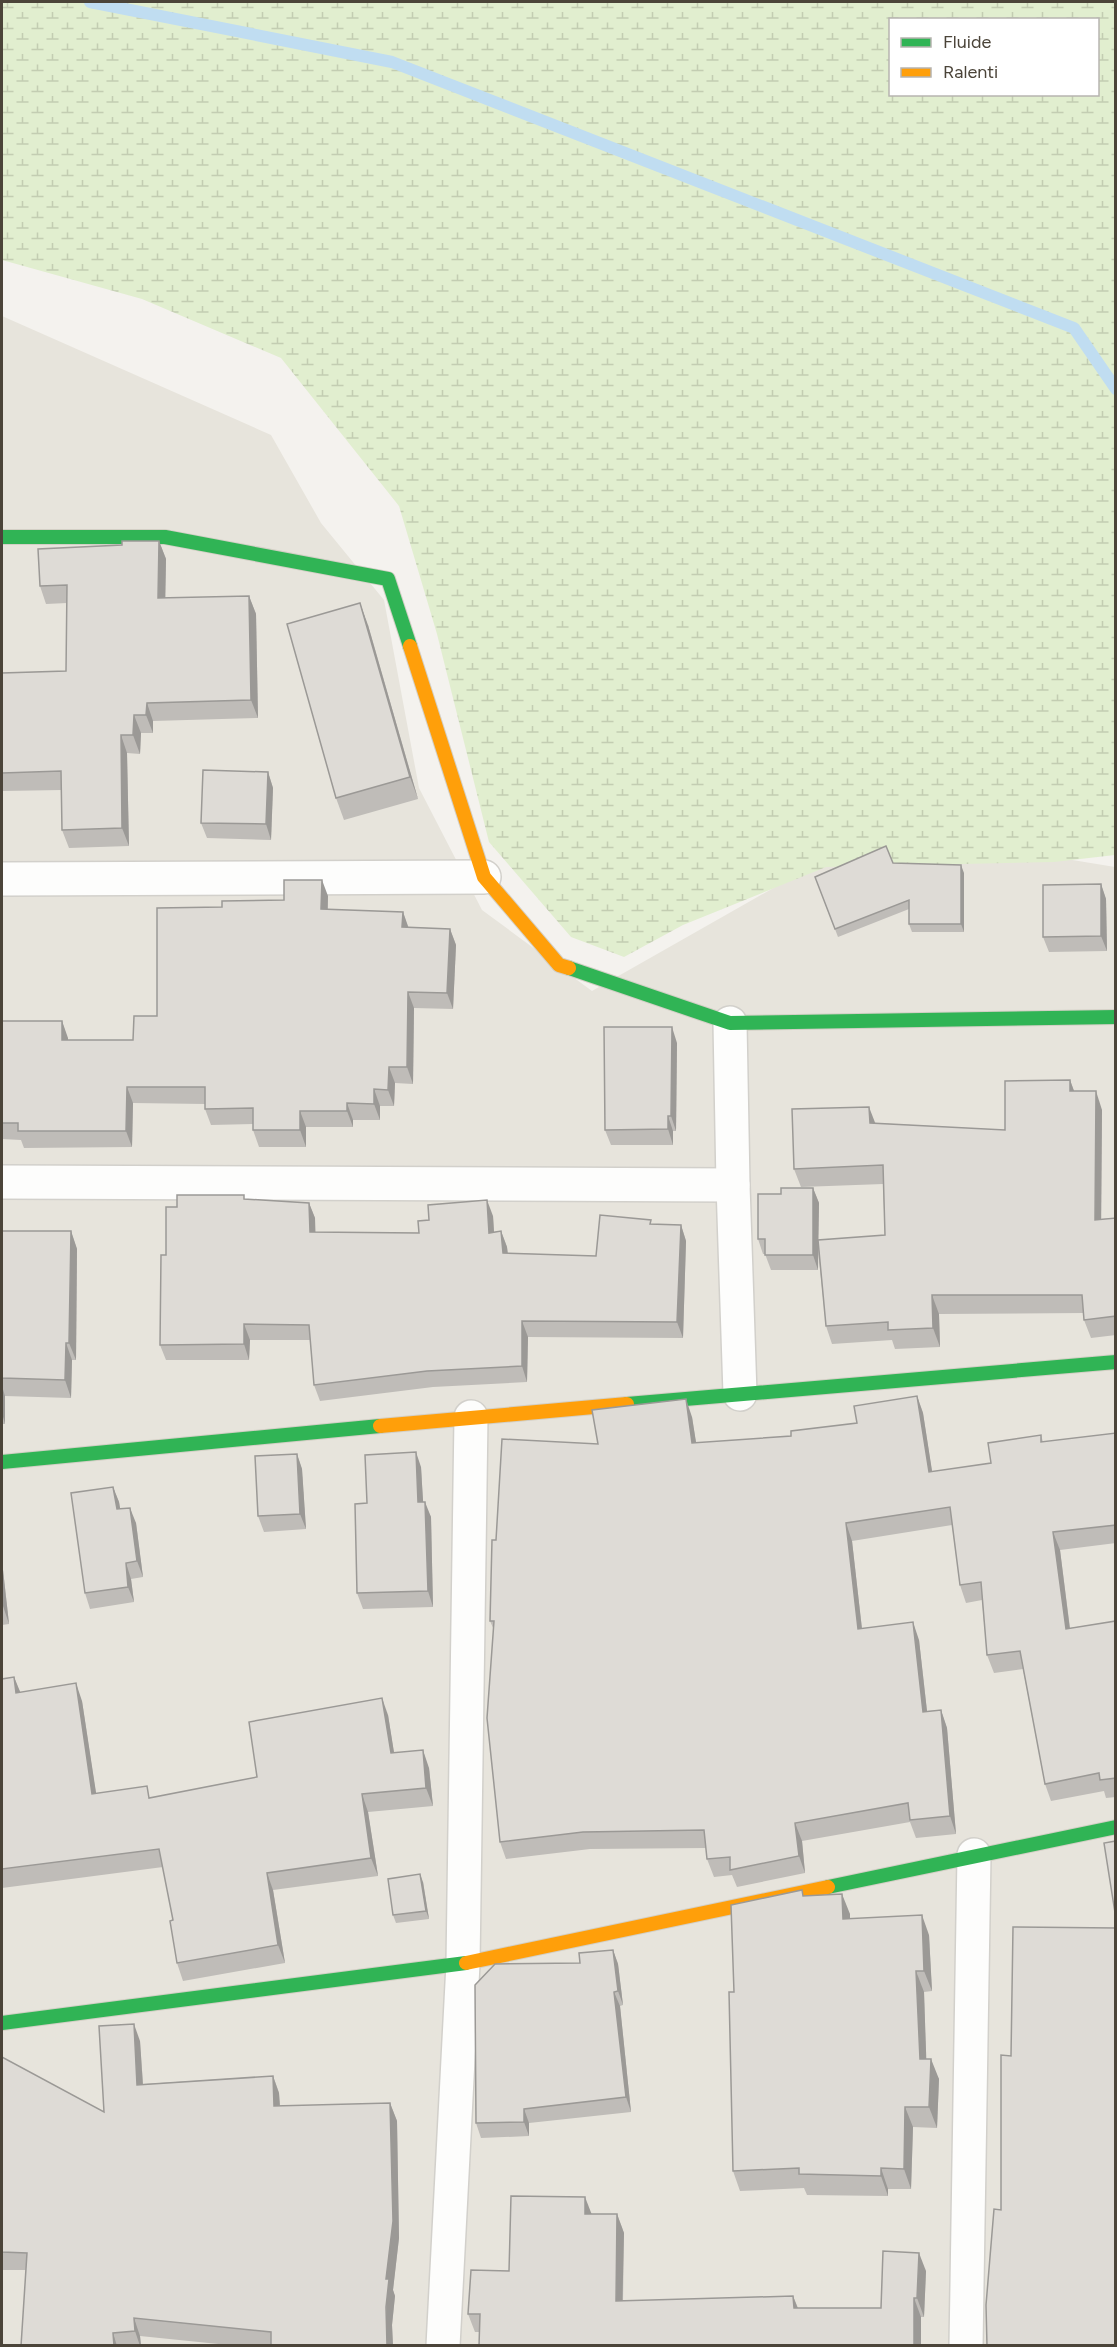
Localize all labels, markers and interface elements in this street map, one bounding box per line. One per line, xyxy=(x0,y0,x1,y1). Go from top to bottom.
legend xyxy=(889,18,1099,96)
text: Fluide xyxy=(943,31,992,53)
text: Ralenti xyxy=(943,61,998,83)

